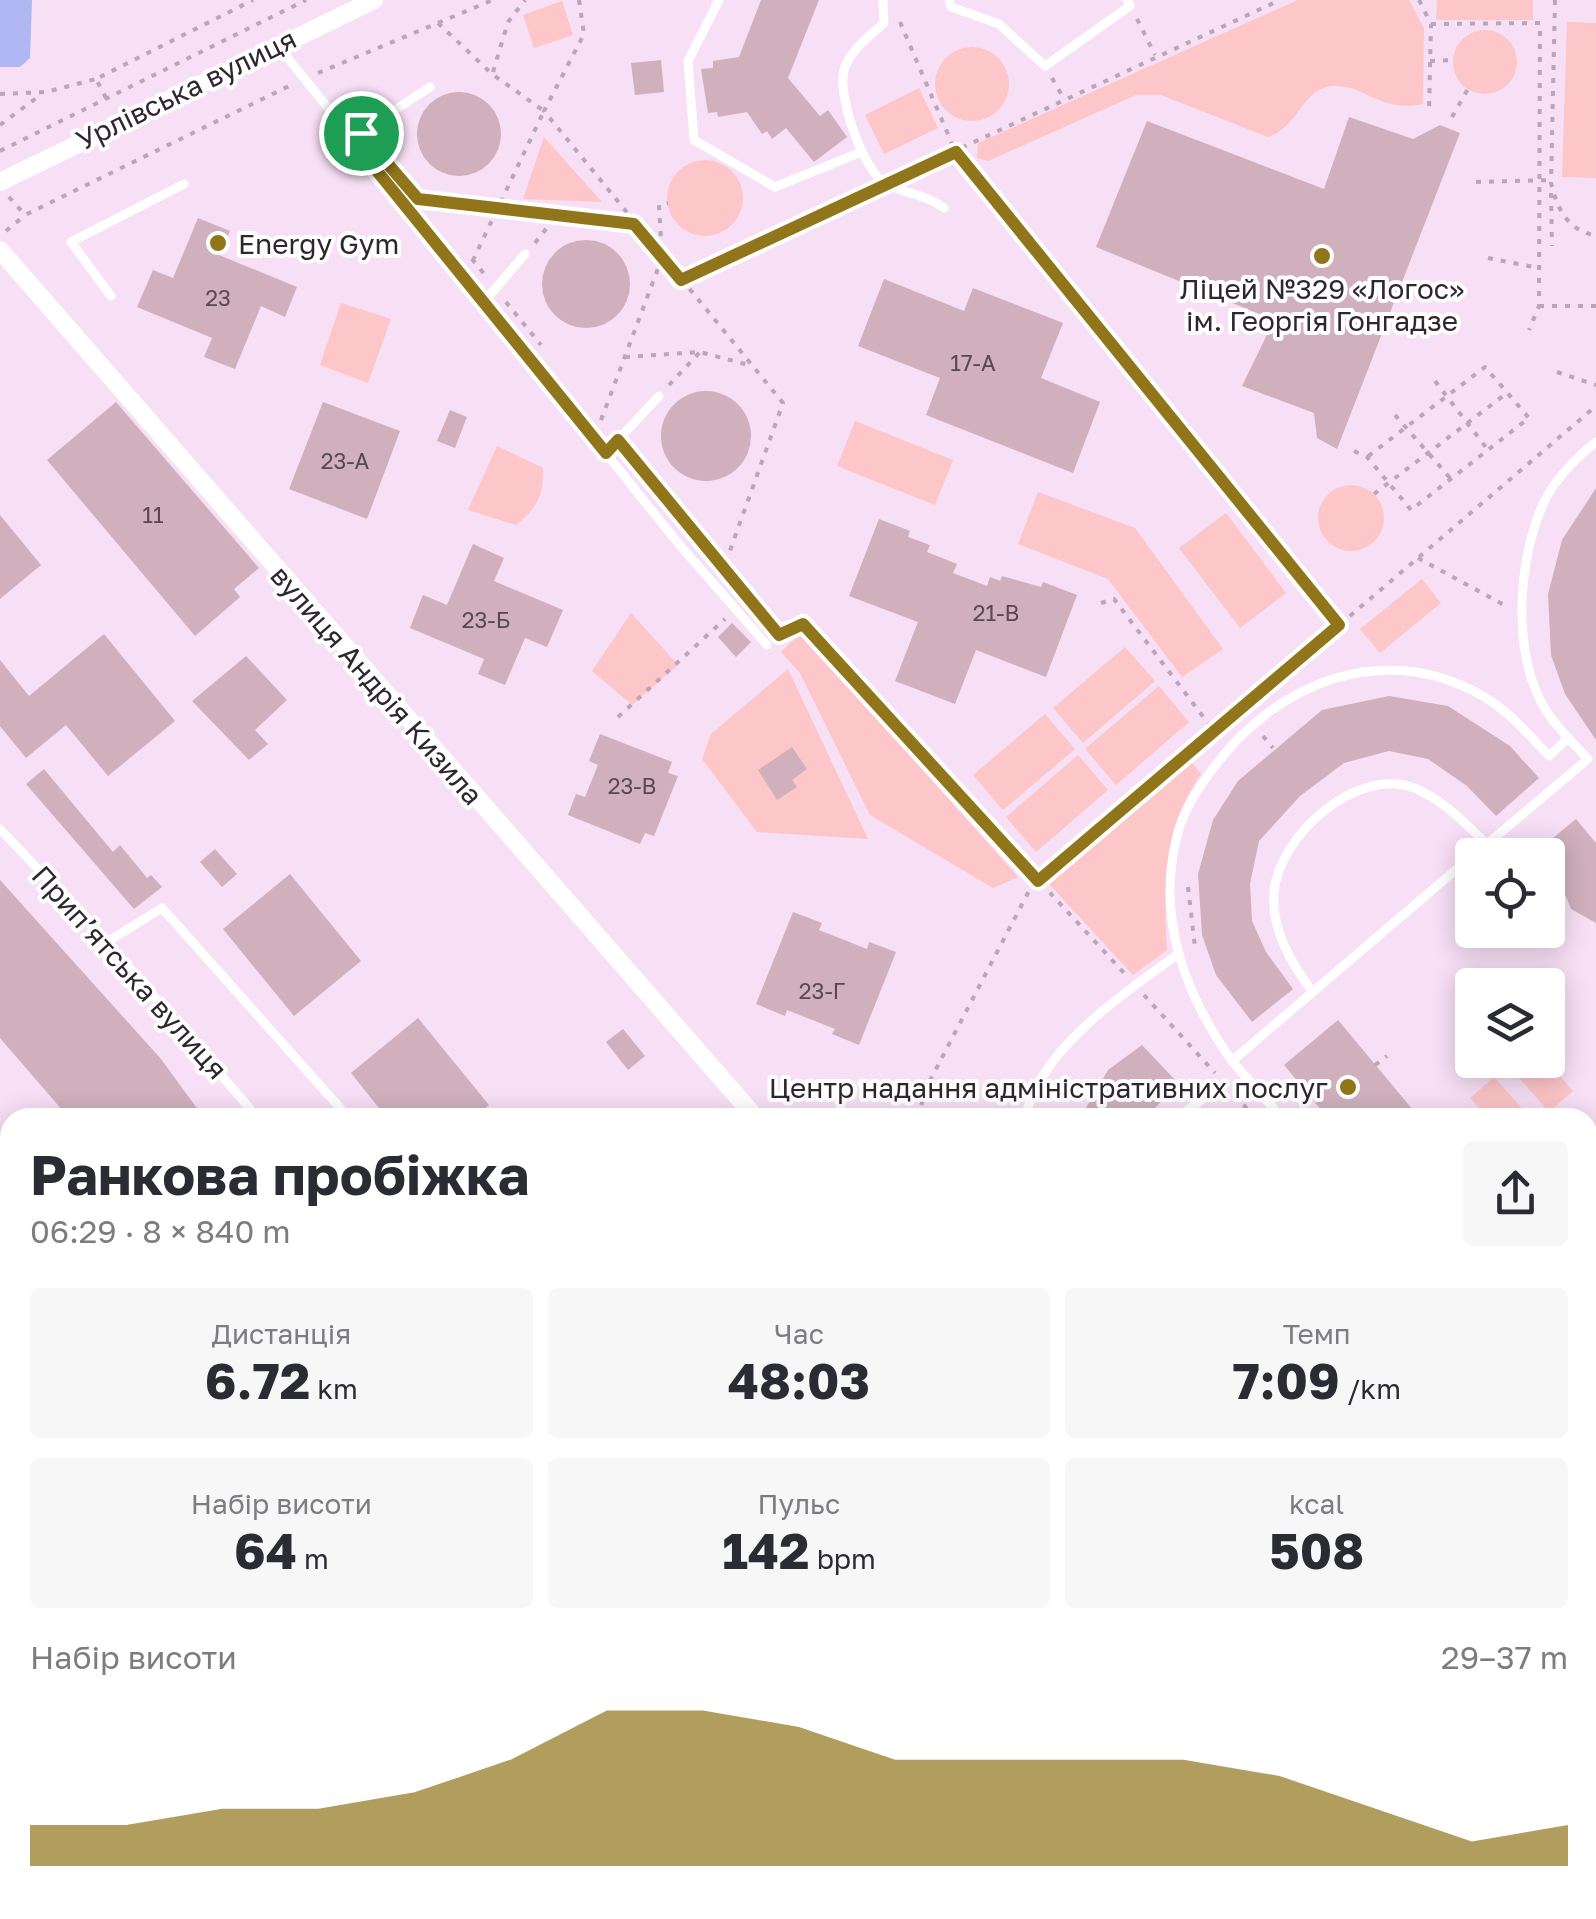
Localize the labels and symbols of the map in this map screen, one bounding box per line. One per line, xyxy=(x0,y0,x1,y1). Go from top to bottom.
street label: Урлівська вулиця xyxy=(71,21,301,157)
pin xyxy=(319,91,404,176)
place label: Energy Gym xyxy=(238,227,399,260)
marker: Energy Gym xyxy=(207,232,229,254)
marker: Ліцей №329 «Логос» ім. Георгія Гонгадзе xyxy=(1311,245,1333,267)
place label: Ліцей №329 «Логос» ім. Георгія Гонгадзе xyxy=(1180,272,1464,337)
house number: 23 xyxy=(205,284,231,311)
house number: 17-А xyxy=(950,349,996,376)
house number: 23-А xyxy=(321,447,370,474)
house number: 11 xyxy=(142,501,164,528)
street label: вулиця Андрія Кизила xyxy=(264,559,490,811)
house number: 21-В xyxy=(973,599,1019,626)
house number: 23-Б xyxy=(462,606,510,633)
house number: 23-В xyxy=(608,772,656,799)
street label: Припʼятська вулиця xyxy=(26,859,234,1085)
house number: 23-Г xyxy=(799,977,845,1004)
place label: Центр надання адміністративних послуг xyxy=(769,1071,1328,1104)
marker: Центр надання адміністративних послуг xyxy=(1337,1076,1359,1098)

